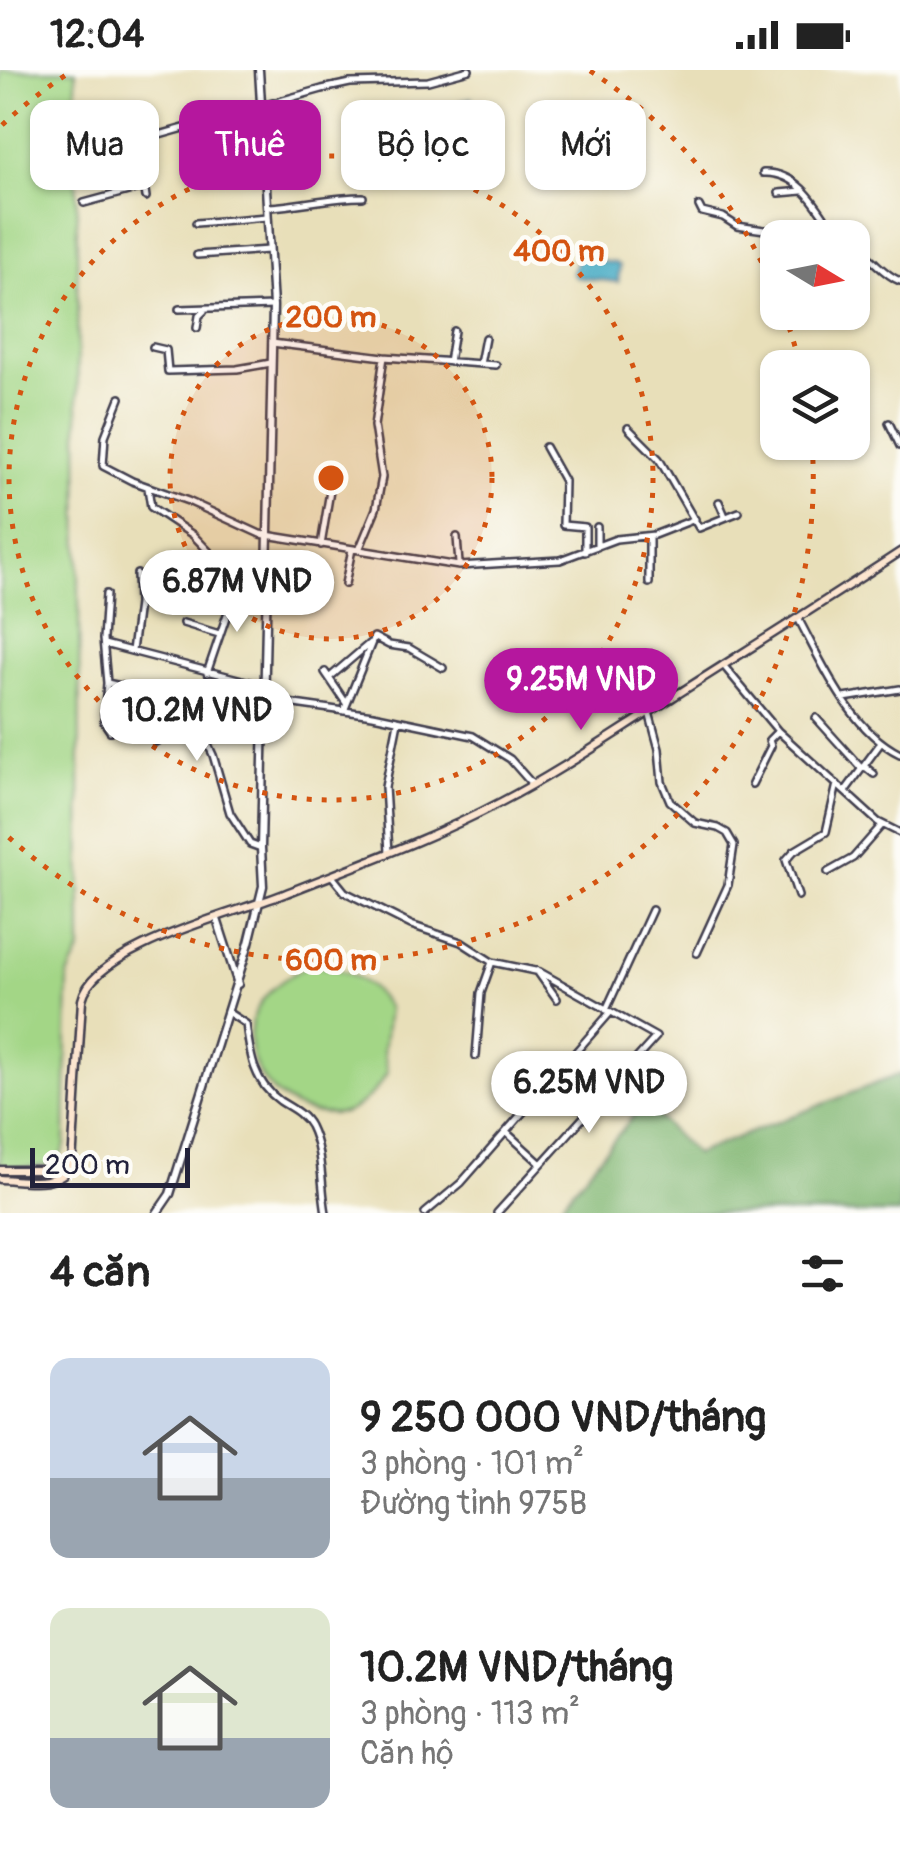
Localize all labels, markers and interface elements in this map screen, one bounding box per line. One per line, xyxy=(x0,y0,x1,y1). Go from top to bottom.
text: 12:04 xyxy=(50,11,144,59)
chip: Mua xyxy=(30,100,159,190)
chip: Thuê xyxy=(179,100,321,190)
chip: Bộ lọc xyxy=(341,100,505,190)
chip: Mới xyxy=(525,100,646,190)
north arrow xyxy=(760,220,870,330)
map controls xyxy=(760,220,870,460)
text: 400 m xyxy=(513,233,605,270)
text: 200 m xyxy=(286,299,376,336)
button: layers xyxy=(760,350,870,460)
centre of rings xyxy=(313,460,349,496)
pin: 6.87M VND xyxy=(123,550,351,635)
text: 6.87M VND xyxy=(162,562,312,602)
pin: 9.25M VND xyxy=(467,648,695,733)
text: 9.25M VND xyxy=(506,660,656,700)
pin: 10.2M VND xyxy=(83,679,311,764)
text: 10.2M VND xyxy=(122,691,272,731)
text: 600 m xyxy=(285,942,377,979)
pin: 6.25M VND xyxy=(475,1051,703,1136)
text: 6.25M VND xyxy=(513,1063,665,1103)
scale bar xyxy=(30,1143,190,1188)
text: 200 m xyxy=(45,1148,130,1183)
icon: filters xyxy=(795,1246,850,1301)
text: 4 căn xyxy=(50,1247,150,1299)
text: 9 250 000 VND/tháng xyxy=(360,1392,766,1444)
icon: home xyxy=(130,1398,250,1518)
text: 3 phòng · 101 m² xyxy=(360,1444,584,1484)
text: Đường tỉnh 975B xyxy=(360,1484,587,1524)
text: 10.2M VND/tháng xyxy=(360,1642,673,1694)
icon: home xyxy=(130,1648,250,1768)
text: 3 phòng · 113 m² xyxy=(360,1694,580,1734)
text: Căn hộ xyxy=(360,1734,454,1774)

